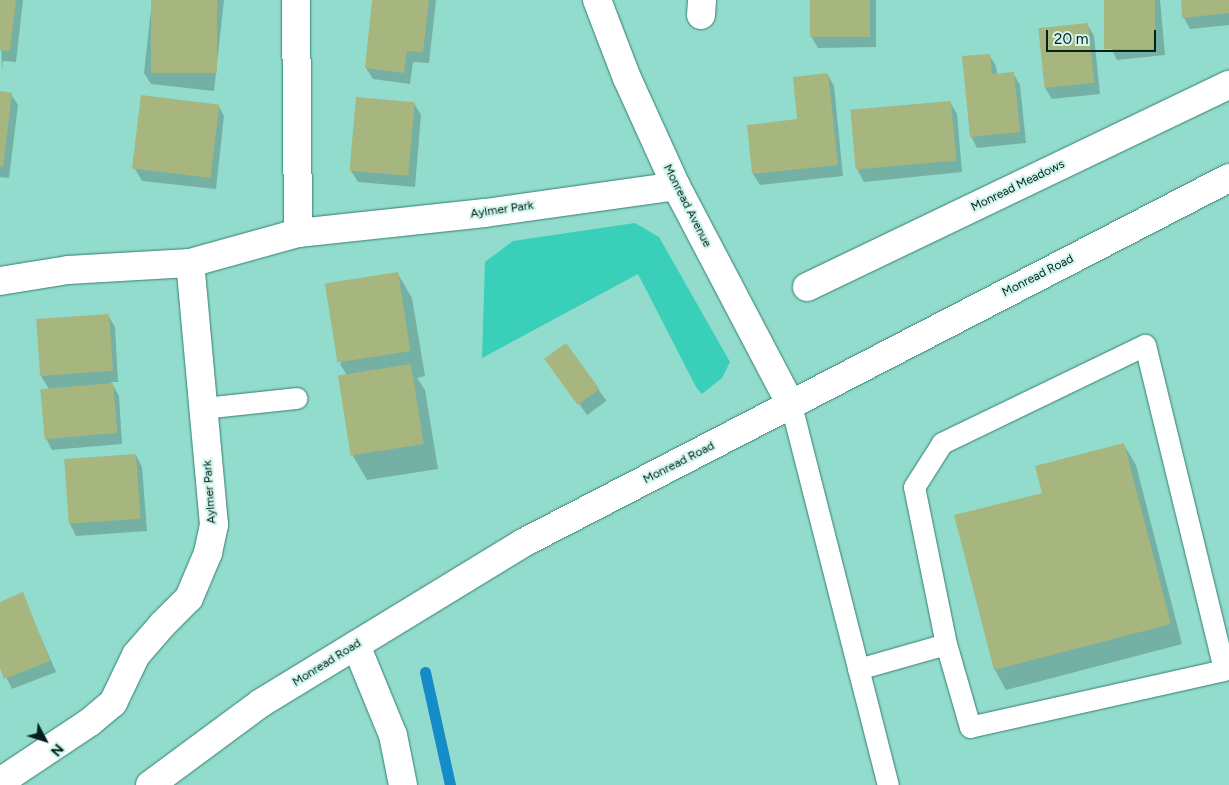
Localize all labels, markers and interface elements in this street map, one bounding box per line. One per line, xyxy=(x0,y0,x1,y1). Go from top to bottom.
scale bar xyxy=(1049,20,1159,52)
text: 20 m xyxy=(1054,30,1088,48)
street label: Monread Meadows xyxy=(969,157,1067,215)
street label: Monread Avenue xyxy=(660,162,714,250)
street label: Aylmer Park xyxy=(470,198,534,222)
street label: Monread Road xyxy=(1000,252,1076,300)
street label: Monread Road xyxy=(641,439,717,487)
street label: Aylmer Park xyxy=(201,460,219,524)
street label: Monread Road xyxy=(290,636,364,690)
north arrow xyxy=(20,715,70,765)
text: N xyxy=(47,740,67,760)

